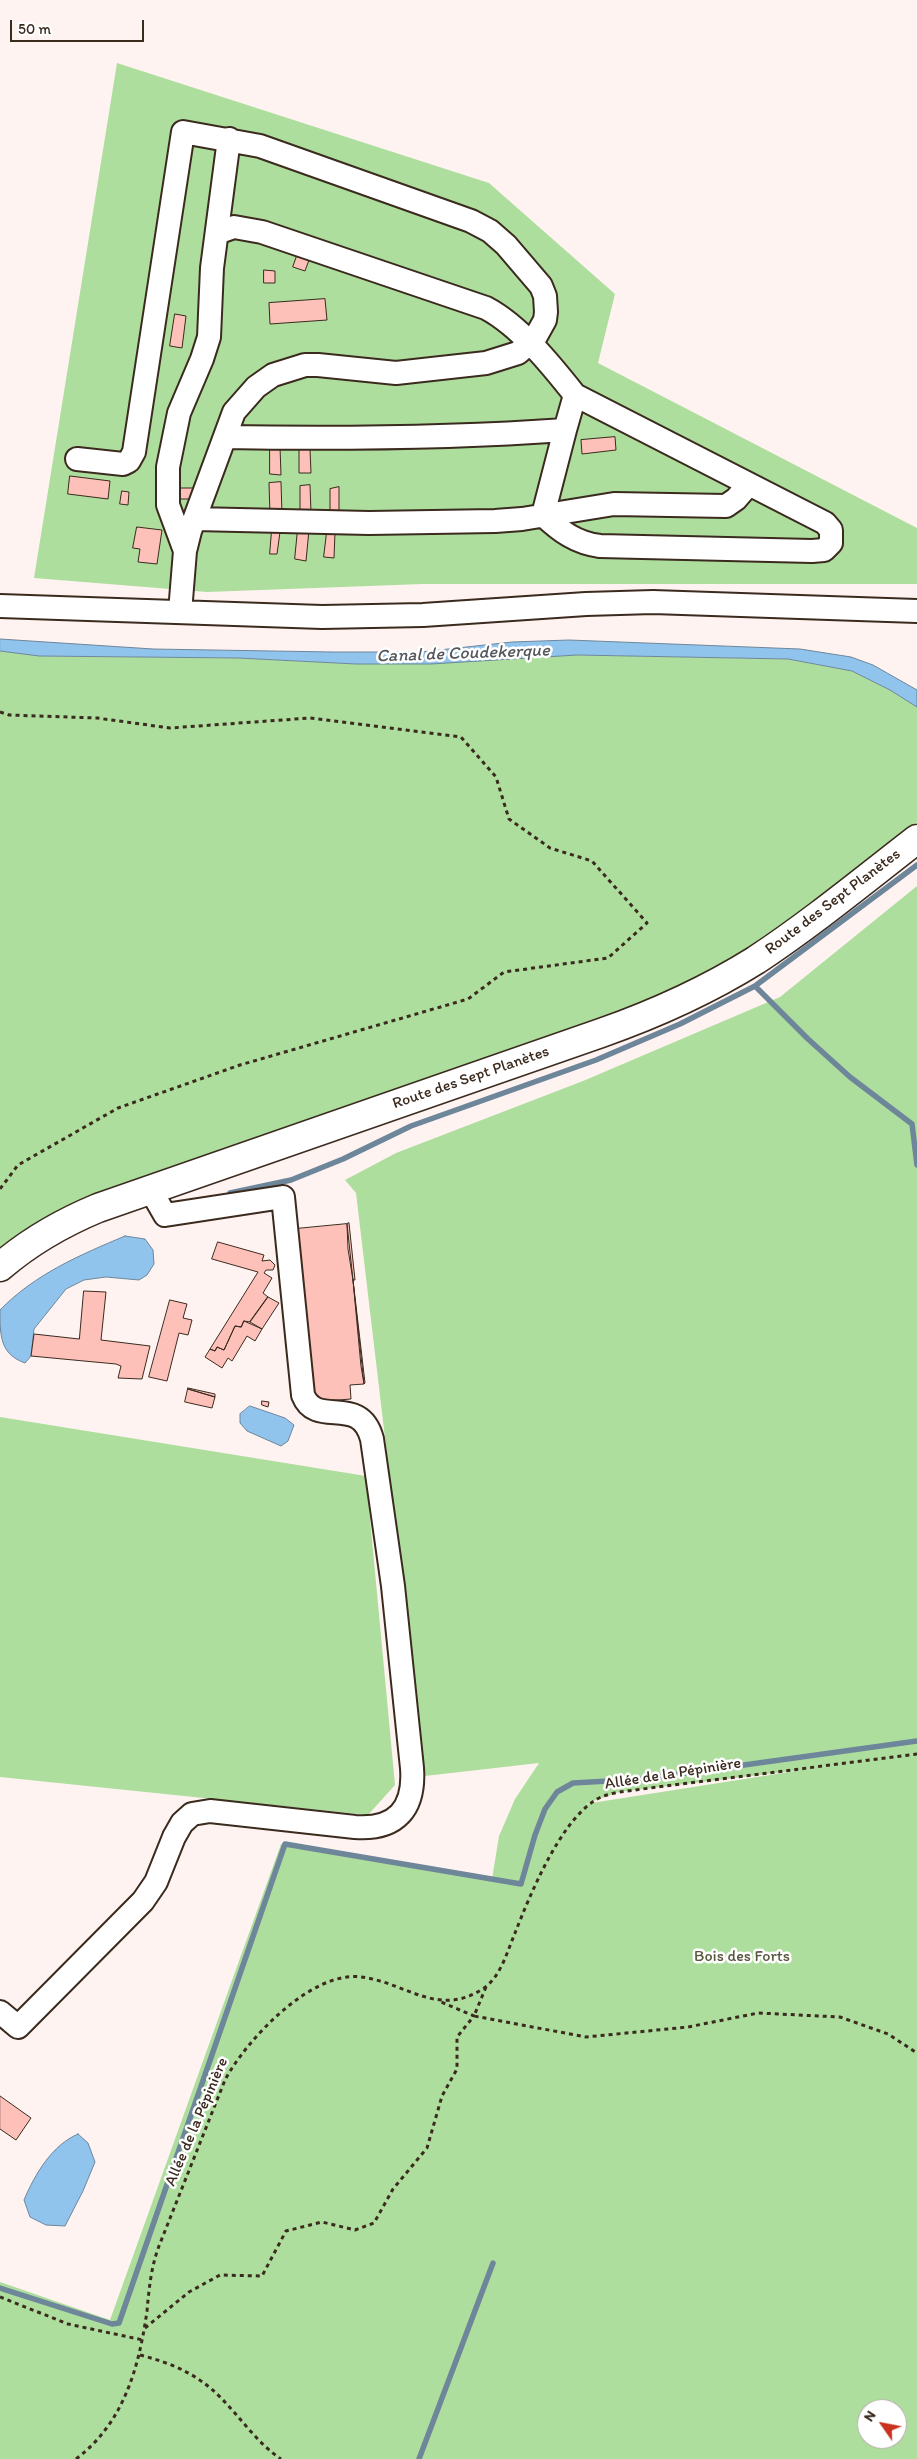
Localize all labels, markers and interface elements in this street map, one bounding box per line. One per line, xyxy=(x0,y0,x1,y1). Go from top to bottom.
scale bar xyxy=(12,10,146,42)
text: 50 m xyxy=(18,20,51,38)
water label: Canal de Coudekerque xyxy=(376,640,550,668)
street label: Route des Sept Planètes xyxy=(762,845,904,959)
street label: Route des Sept Planètes xyxy=(390,1042,552,1114)
street label: Allée de la Pépinière xyxy=(603,1754,743,1794)
park label: Bois des Forts xyxy=(694,1947,790,1967)
street label: Allée de la Pépinière xyxy=(161,2055,233,2189)
north arrow xyxy=(857,2399,907,2449)
text: N xyxy=(860,2408,880,2425)

